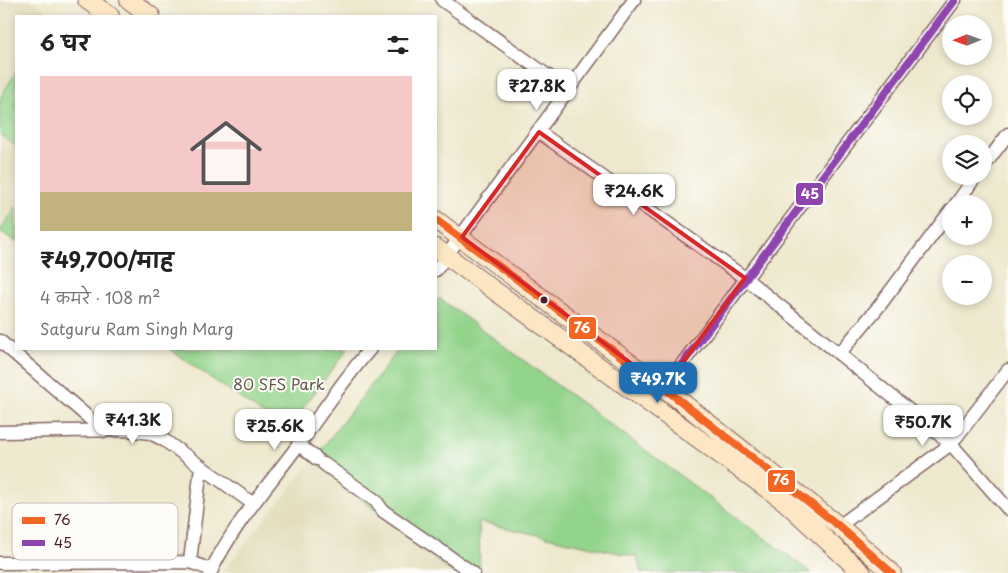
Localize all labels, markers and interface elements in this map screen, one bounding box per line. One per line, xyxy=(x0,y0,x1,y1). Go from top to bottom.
north arrow xyxy=(942,15,992,65)
map controls xyxy=(942,15,992,305)
text: 6 घर xyxy=(40,26,89,58)
icon: filters xyxy=(384,31,412,59)
pin: ₹27.8K xyxy=(496,68,578,111)
text: ₹27.8K xyxy=(508,73,566,97)
button: locate xyxy=(942,75,992,125)
icon: home xyxy=(181,108,271,198)
button: layers xyxy=(942,135,992,185)
pin: ₹24.6K xyxy=(593,174,675,216)
text: ₹24.6K xyxy=(604,178,664,202)
line badge: 45 xyxy=(795,182,824,206)
text: 45 xyxy=(801,183,819,204)
button: + xyxy=(942,195,992,245)
text: ₹49,700/माह xyxy=(40,243,174,275)
button: − xyxy=(942,255,992,305)
text: 4 कमरे · 108 m² xyxy=(40,285,161,309)
unlabelled marker xyxy=(539,295,549,305)
text: Satguru Ram Singh Marg xyxy=(40,316,233,340)
line badge: 76 xyxy=(568,316,597,340)
text: 76 xyxy=(574,317,590,338)
pin: ₹49.7K xyxy=(617,362,699,404)
text: ₹49.7K xyxy=(630,366,686,390)
park label: 80 SFS Park xyxy=(233,372,325,395)
pin: ₹41.3K xyxy=(92,402,174,445)
pin: ₹50.7K xyxy=(882,404,964,447)
text: ₹41.3K xyxy=(105,407,161,431)
pin: ₹25.6K xyxy=(234,408,316,451)
text: ₹50.7K xyxy=(894,409,952,433)
text: ₹25.6K xyxy=(246,413,304,437)
line badge: 76 xyxy=(767,469,796,493)
text: 76 xyxy=(773,469,789,490)
legend xyxy=(12,503,178,560)
text: 76 xyxy=(54,509,71,530)
text: 45 xyxy=(54,532,72,553)

